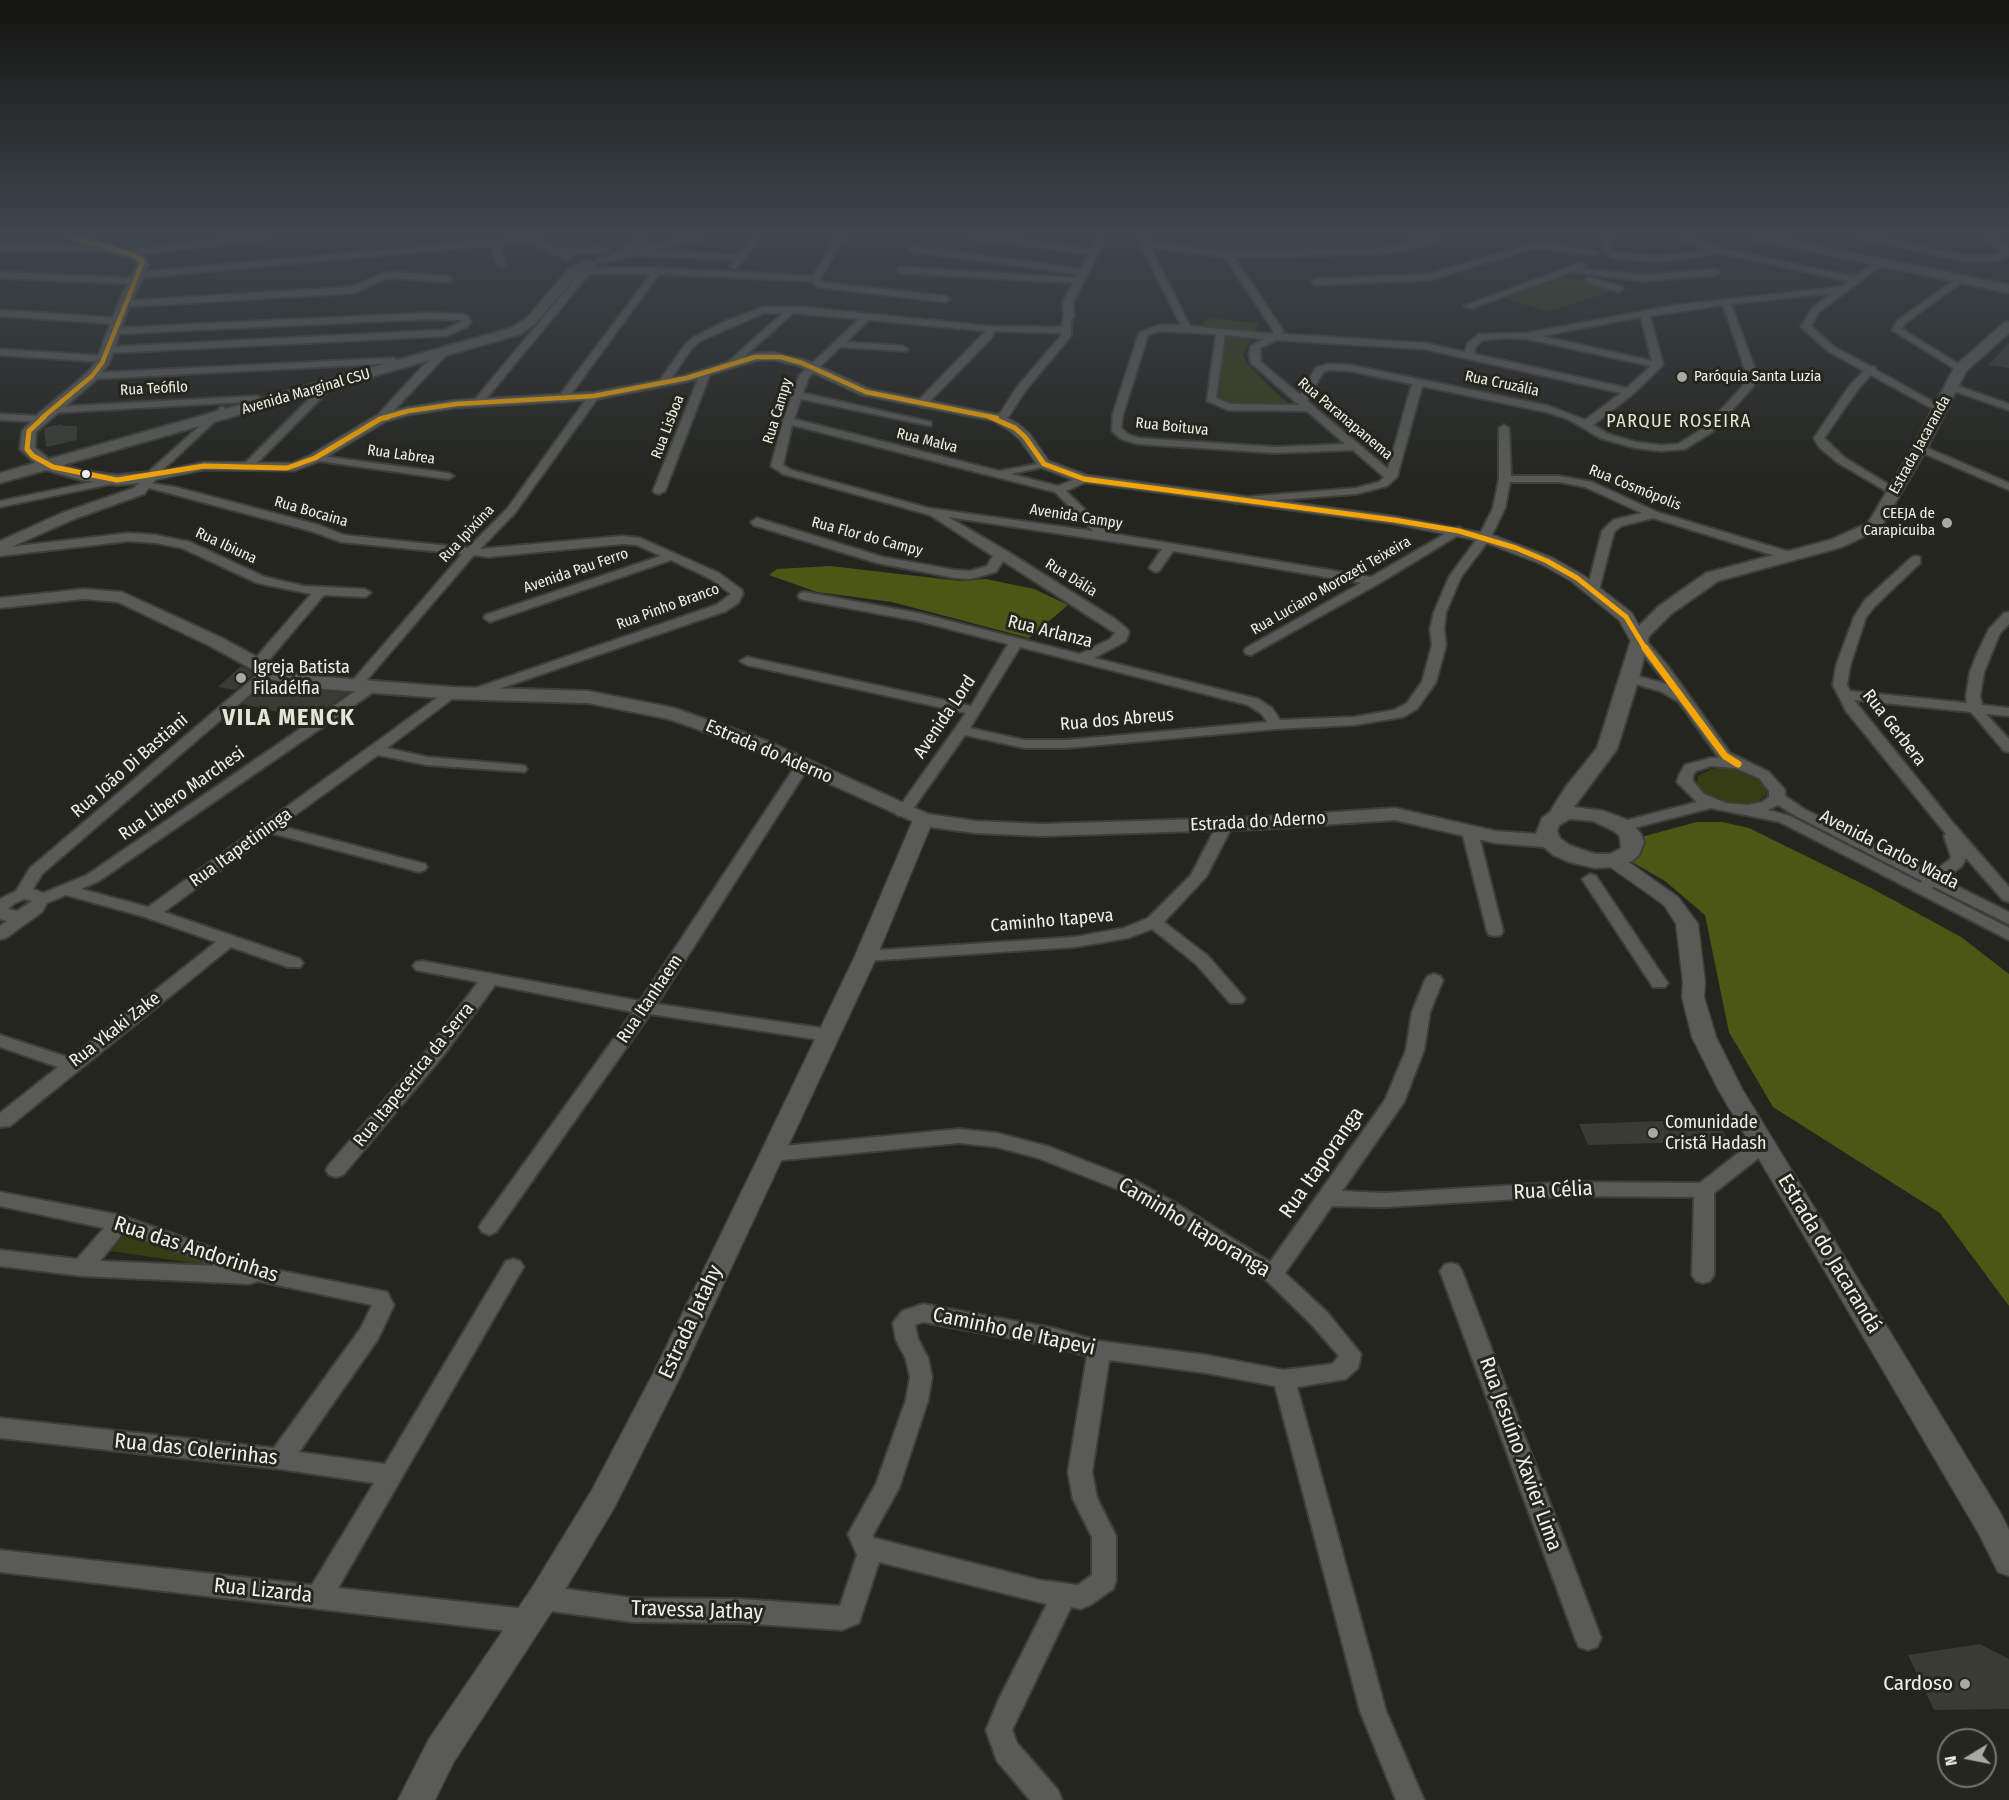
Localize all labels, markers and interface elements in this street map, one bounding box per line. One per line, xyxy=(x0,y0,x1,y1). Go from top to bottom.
street label: Avenida Marginal CSU xyxy=(240,365,372,419)
street label: Rua Cruzália xyxy=(1463,367,1541,401)
place label: Paróquia Santa Luzia xyxy=(1694,368,1821,386)
marker: Paróquia Santa Luzia xyxy=(1675,370,1689,384)
street label: Rua Paranapanema xyxy=(1294,374,1396,464)
street label: Rua Campy xyxy=(759,376,797,446)
street label: Rua Teófilo xyxy=(120,378,188,400)
street label: Rua Lisboa xyxy=(648,393,688,461)
street label: Estrada Jacaranda xyxy=(1886,393,1954,497)
district label: PARQUE ROSEIRA xyxy=(1606,411,1752,433)
street label: Rua Boituva xyxy=(1135,414,1209,440)
street label: Rua Malva xyxy=(895,425,959,457)
street label: Rua Labrea xyxy=(366,441,436,469)
street label: Rua Cosmópolis xyxy=(1586,461,1684,515)
unlabelled marker xyxy=(80,468,92,480)
street label: Rua Bocaina xyxy=(272,493,350,531)
street label: Rua Ipixúna xyxy=(436,501,498,567)
street label: Avenida Campy xyxy=(1028,501,1124,533)
place label: CEEJA de Carapicuiba xyxy=(1863,505,1935,540)
street label: Rua Flor do Campy xyxy=(809,514,925,560)
marker: CEEJA de Carapicuiba xyxy=(1940,516,1954,530)
street label: Rua Ibiuna xyxy=(192,524,260,568)
street label: Rua Luciano Morozeti Teixeira xyxy=(1248,533,1414,639)
street label: Avenida Pau Ferro xyxy=(521,545,631,597)
street label: Rua Dália xyxy=(1042,555,1100,601)
street label: Rua Pinho Branco xyxy=(614,580,722,634)
street label: Rua Arlanza xyxy=(1005,611,1095,653)
place label: Igreja Batista Filadélfia xyxy=(253,657,350,700)
marker: Igreja Batista Filadélfia xyxy=(234,671,248,685)
street label: Avenida Lord xyxy=(909,671,981,763)
street label: Rua Gerbera xyxy=(1858,686,1930,770)
district label: VILA MENCK xyxy=(223,704,355,732)
street label: Rua dos Abreus xyxy=(1059,704,1175,736)
street label: Rua João Di Bastiani xyxy=(67,709,193,823)
street label: Estrada do Aderno xyxy=(702,716,836,788)
street label: Rua Libero Marchesi xyxy=(115,743,249,845)
street label: Rua Itapetininga xyxy=(186,804,296,892)
street label: Avenida Carlos Wada xyxy=(1816,806,1962,894)
street label: Estrada do Aderno xyxy=(1190,808,1326,836)
street label: Caminho Itapeva xyxy=(990,905,1114,937)
street label: Rua Itanhaem xyxy=(613,951,687,1047)
street label: Rua Ykaki Zake xyxy=(65,988,165,1072)
street label: Rua Itapecerica da Serra xyxy=(349,999,479,1151)
street label: Rua Itaporanga xyxy=(1274,1102,1370,1224)
place label: Comunidade Cristã Hadash xyxy=(1665,1112,1766,1154)
marker: Comunidade Cristã Hadash xyxy=(1646,1126,1660,1140)
street label: Estrada do Jacarandá xyxy=(1772,1170,1886,1338)
street label: Caminho Itaporanga xyxy=(1113,1173,1275,1283)
street label: Rua Célia xyxy=(1513,1176,1593,1206)
street label: Rua das Andorinhas xyxy=(111,1212,281,1288)
street label: Estrada Jatahy xyxy=(654,1261,728,1383)
street label: Caminho de Itapevi xyxy=(930,1302,1098,1362)
street label: Rua Jesuíno Xavier Lima xyxy=(1473,1354,1567,1554)
street label: Rua das Colerinhas xyxy=(113,1429,279,1471)
street label: Rua Lizarda xyxy=(213,1573,313,1609)
street label: Travessa Jathay xyxy=(631,1596,763,1626)
place label: Cardoso xyxy=(1883,1671,1953,1697)
marker: Cardoso xyxy=(1958,1677,1972,1691)
north arrow xyxy=(1937,1728,1997,1788)
text: N xyxy=(1941,1754,1961,1767)

